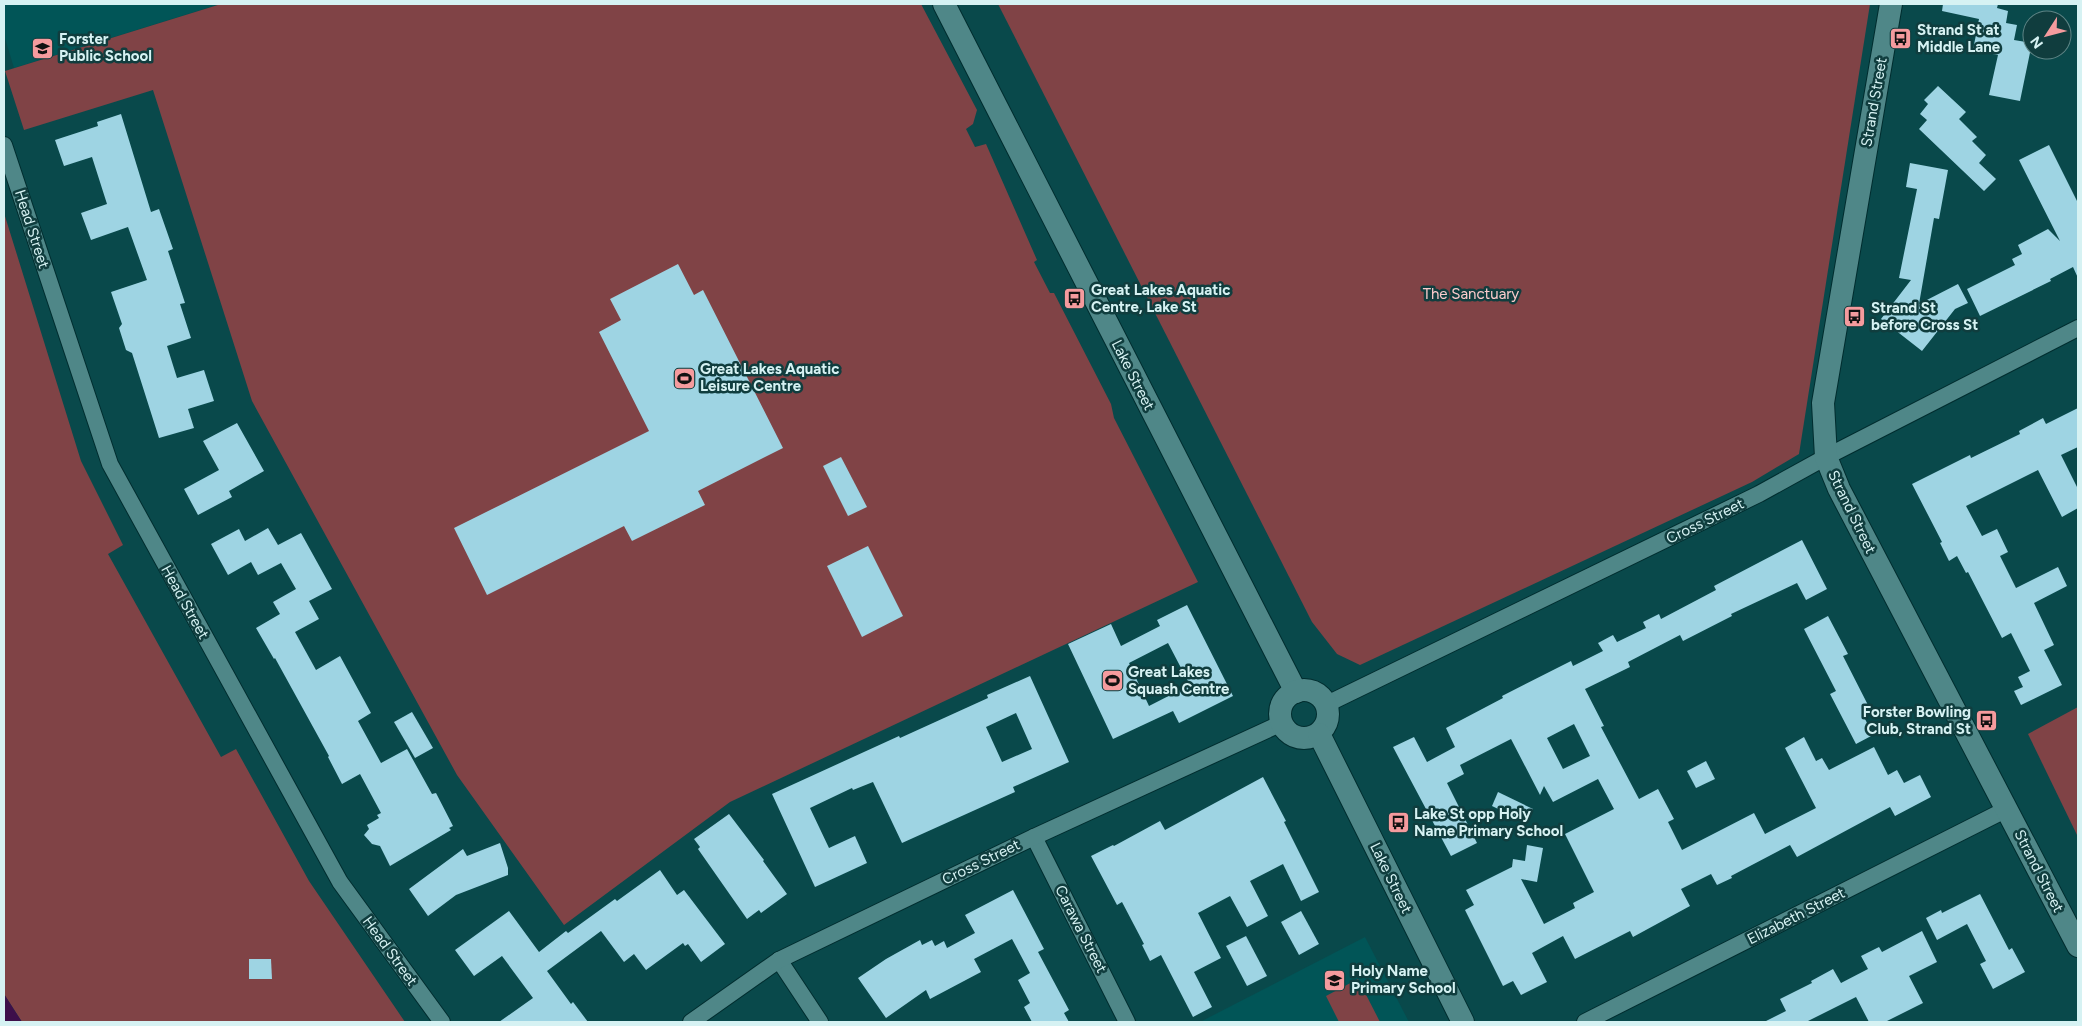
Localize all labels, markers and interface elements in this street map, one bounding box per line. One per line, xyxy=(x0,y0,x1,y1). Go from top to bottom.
north arrow xyxy=(2022,10,2072,60)
place label: Strand St at Middle Lane xyxy=(1917,21,2001,56)
bus stop icon: Strand St at Middle Lane xyxy=(1889,27,1913,51)
place label: Forster Public School xyxy=(59,30,152,65)
text: N xyxy=(2027,33,2047,52)
school or university icon: Forster Public School xyxy=(31,36,55,60)
street label: Strand Street xyxy=(1857,56,1891,148)
street label: Head Street xyxy=(11,187,53,271)
place label: Great Lakes Aquatic Centre, Lake St xyxy=(1091,281,1230,316)
park label: The Sanctuary xyxy=(1423,285,1519,303)
bus stop icon: Great Lakes Aquatic Centre, Lake St xyxy=(1063,287,1087,311)
place label: Strand St before Cross St xyxy=(1871,299,1978,334)
bus stop icon: Strand St before Cross St xyxy=(1843,305,1867,329)
street label: Lake Street xyxy=(1108,337,1159,413)
place label: Great Lakes Aquatic Leisure Centre xyxy=(700,360,839,395)
sports icon: Great Lakes Aquatic Leisure Centre xyxy=(672,366,696,390)
street label: Strand Street xyxy=(1824,467,1880,557)
street label: Cross Street xyxy=(1663,494,1747,548)
street label: Head Street xyxy=(157,562,213,642)
place label: Great Lakes Squash Centre xyxy=(1128,663,1230,698)
sports icon: Great Lakes Squash Centre xyxy=(1100,669,1124,693)
place label: Forster Bowling Club, Strand St xyxy=(1863,703,1971,738)
bus stop icon: Forster Bowling Club, Strand St xyxy=(1975,709,1999,733)
place label: Lake St opp Holy Name Primary School xyxy=(1414,805,1563,840)
bus stop icon: Lake St opp Holy Name Primary School xyxy=(1386,811,1410,835)
street label: Strand Street xyxy=(2010,827,2068,916)
street label: Cross Street xyxy=(939,835,1023,889)
street label: Lake Street xyxy=(1366,840,1416,917)
street label: Carawa Street xyxy=(1051,882,1111,976)
street label: Elizabeth Street xyxy=(1744,883,1848,948)
street label: Head Street xyxy=(359,913,421,990)
place label: Holy Name Primary School xyxy=(1351,962,1456,997)
school or university icon: Holy Name Primary School xyxy=(1323,968,1347,992)

